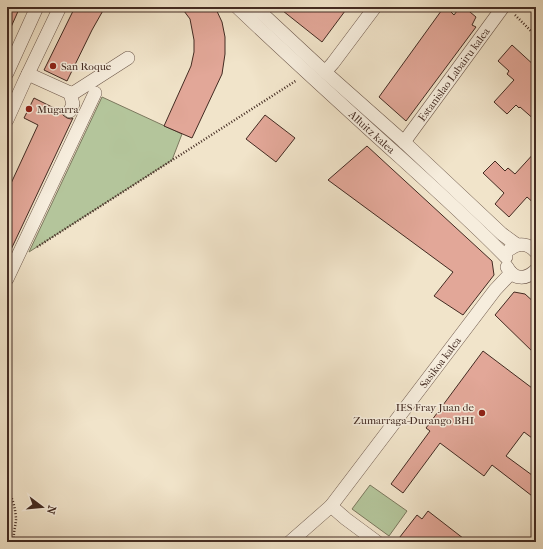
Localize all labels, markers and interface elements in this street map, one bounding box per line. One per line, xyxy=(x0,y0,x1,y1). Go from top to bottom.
street label: Estanislao Labairu kalea xyxy=(415,24,493,124)
place label: San Roque xyxy=(61,60,112,73)
marker: San Roque xyxy=(48,61,58,71)
place label: Mugarra xyxy=(37,103,79,116)
marker: Mugarra xyxy=(24,104,34,114)
street label: Alluitz kalea xyxy=(345,107,398,157)
street label: Sasikoa kalea xyxy=(417,334,465,391)
place label: IES Fray Juan de Zumarraga-Durango BHI xyxy=(353,401,475,427)
marker: IES Fray Juan de Zumarraga-Durango BHI xyxy=(477,408,487,418)
north arrow xyxy=(22,487,62,527)
text: N xyxy=(44,504,59,516)

